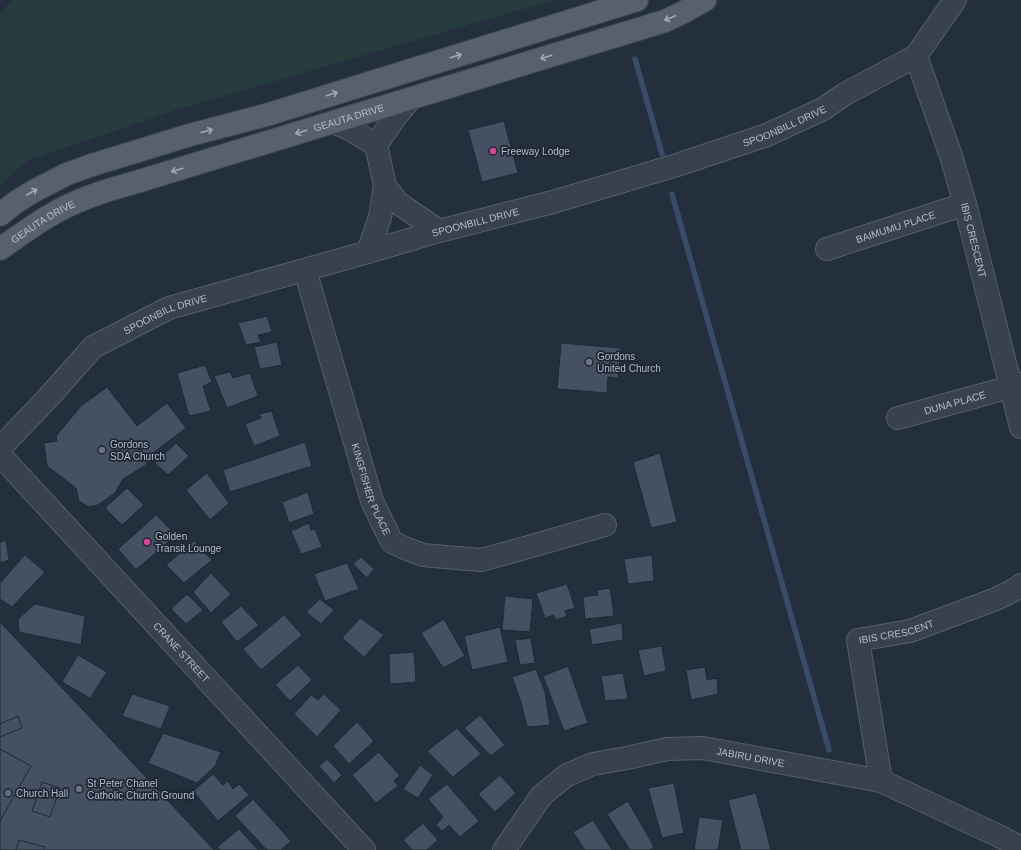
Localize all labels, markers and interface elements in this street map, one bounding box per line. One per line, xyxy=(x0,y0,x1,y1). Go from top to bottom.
one-way arrow xyxy=(665,15,677,23)
one-way arrow xyxy=(449,52,462,59)
one-way arrow xyxy=(540,54,553,61)
one-way arrow xyxy=(325,90,338,97)
street label: GEAUTA DRIVE xyxy=(312,102,386,134)
street label: SPOONBILL DRIVE xyxy=(741,103,828,149)
one-way arrow xyxy=(200,126,213,134)
one-way arrow xyxy=(295,129,308,136)
marker: Freeway Lodge xyxy=(488,146,498,156)
place label: Freeway Lodge xyxy=(501,146,570,157)
one-way arrow xyxy=(171,167,184,174)
one-way arrow xyxy=(26,188,38,196)
street label: GEAUTA DRIVE xyxy=(9,198,77,246)
street label: IBIS CRESCENT xyxy=(959,201,988,279)
street label: SPOONBILL DRIVE xyxy=(431,206,521,239)
street label: BAIMUMU PLACE xyxy=(855,209,937,245)
street label: SPOONBILL DRIVE xyxy=(122,293,209,336)
place label: Gordons United Church xyxy=(597,351,661,374)
marker: Gordons United Church xyxy=(584,357,594,367)
street label: DUNA PLACE xyxy=(923,389,987,417)
place label: Gordons SDA Church xyxy=(110,439,165,462)
street label: KINGFISHER PLACE xyxy=(350,442,393,537)
marker: Gordons SDA Church xyxy=(97,445,107,455)
place label: Golden Transit Lounge xyxy=(155,531,222,554)
marker: Golden Transit Lounge xyxy=(142,537,152,547)
street label: IBIS CRESCENT xyxy=(858,618,935,646)
street label: CRANE STREET xyxy=(151,620,211,685)
street label: JABIRU DRIVE xyxy=(716,746,786,769)
place label: St Peter Chanel Catholic Church Ground xyxy=(87,778,194,801)
marker: St Peter Chanel Catholic Church Ground xyxy=(74,784,84,794)
marker: Church Hall xyxy=(3,788,13,798)
place label: Church Hall xyxy=(16,788,68,799)

